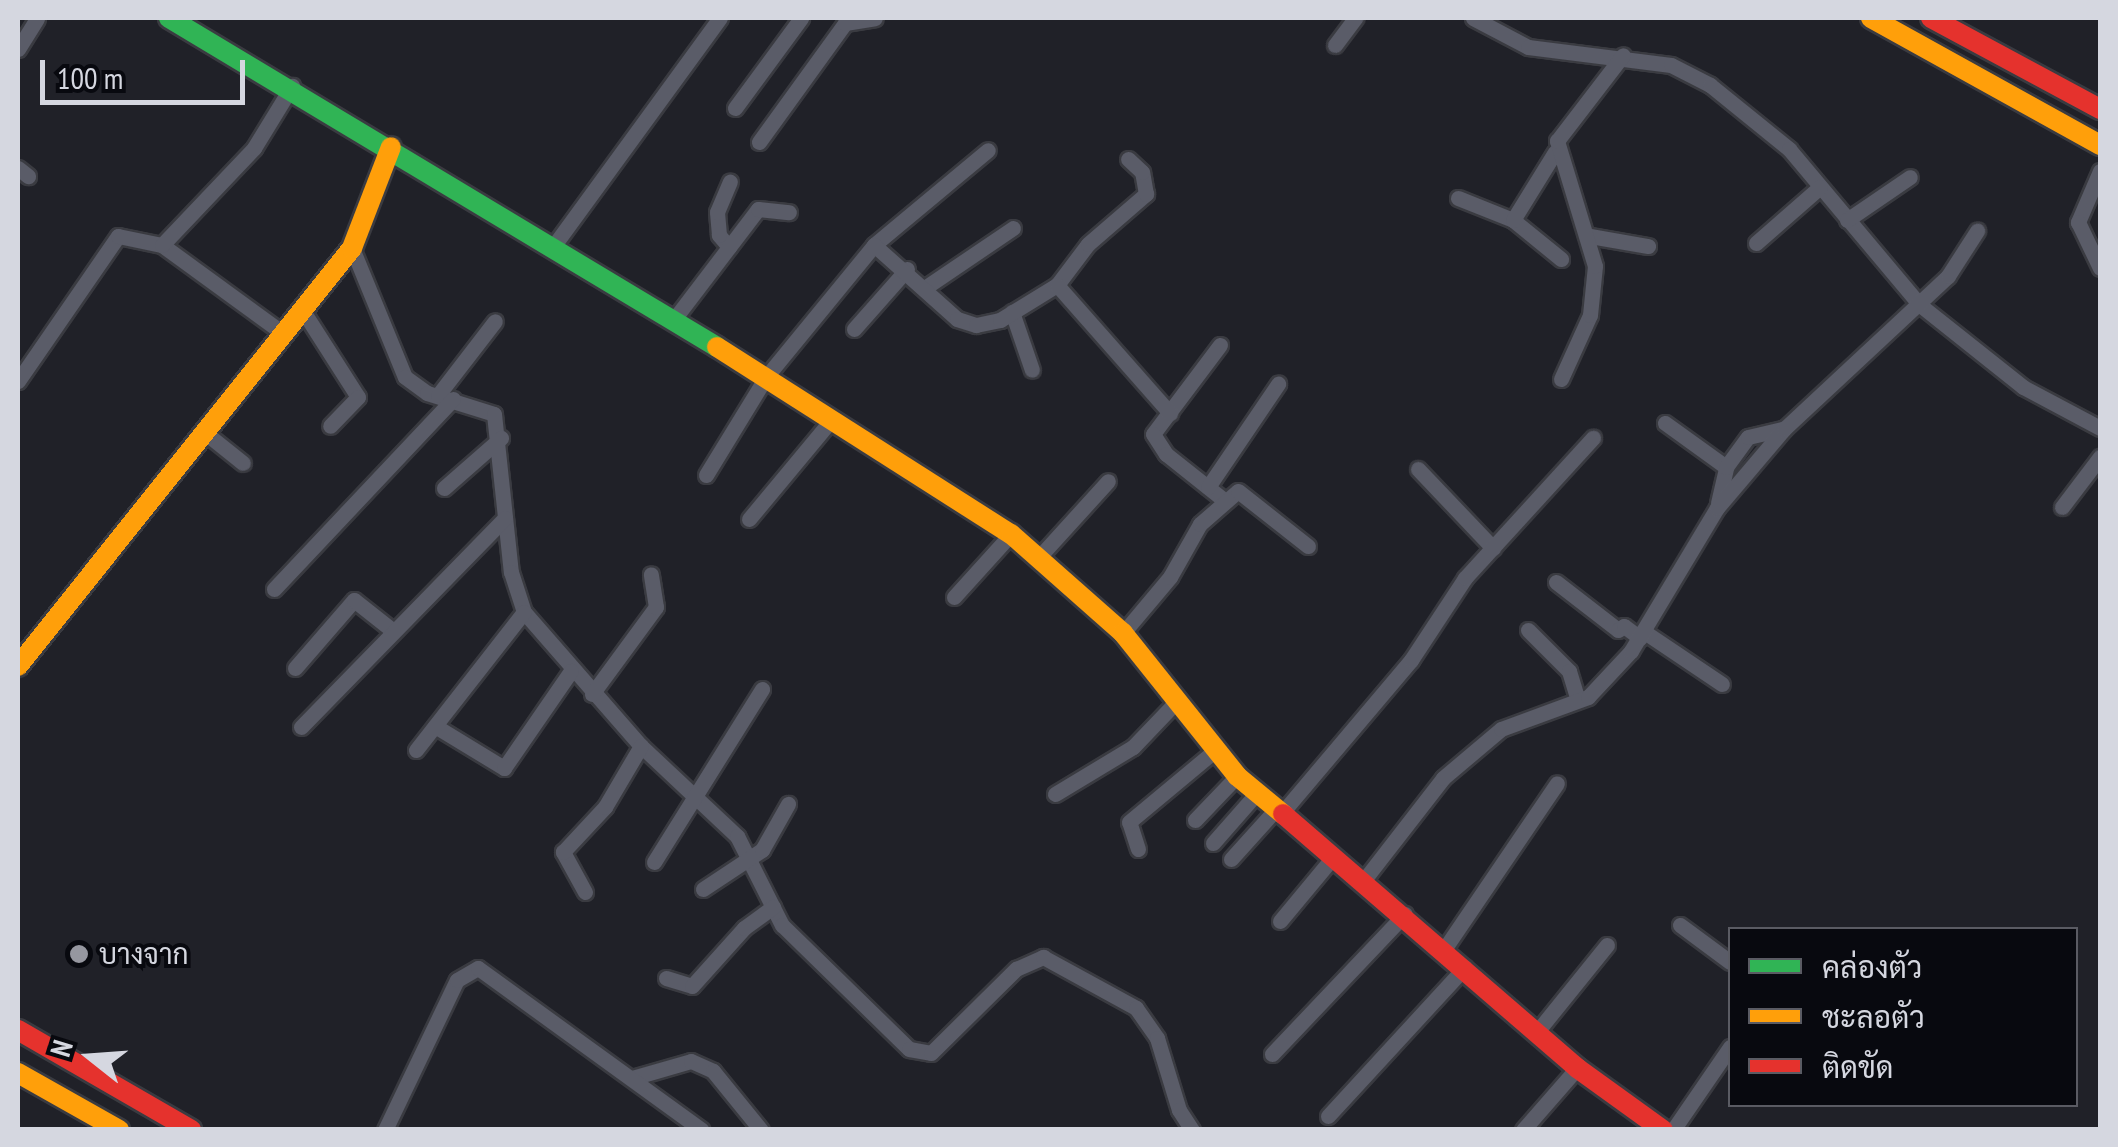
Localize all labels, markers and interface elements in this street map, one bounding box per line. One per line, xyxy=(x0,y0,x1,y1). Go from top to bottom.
scale bar xyxy=(45,40,250,102)
text: 100 m xyxy=(57,58,123,97)
legend xyxy=(1728,927,2078,1107)
place label: บางจาก xyxy=(99,937,189,971)
marker: บางจาก xyxy=(68,943,90,965)
text: คล่องตัว xyxy=(1822,947,1922,986)
text: ชะลอตัว xyxy=(1822,997,1925,1036)
north arrow xyxy=(40,1007,140,1107)
text: N xyxy=(41,1035,81,1061)
text: ติดขัด xyxy=(1822,1047,1894,1086)

